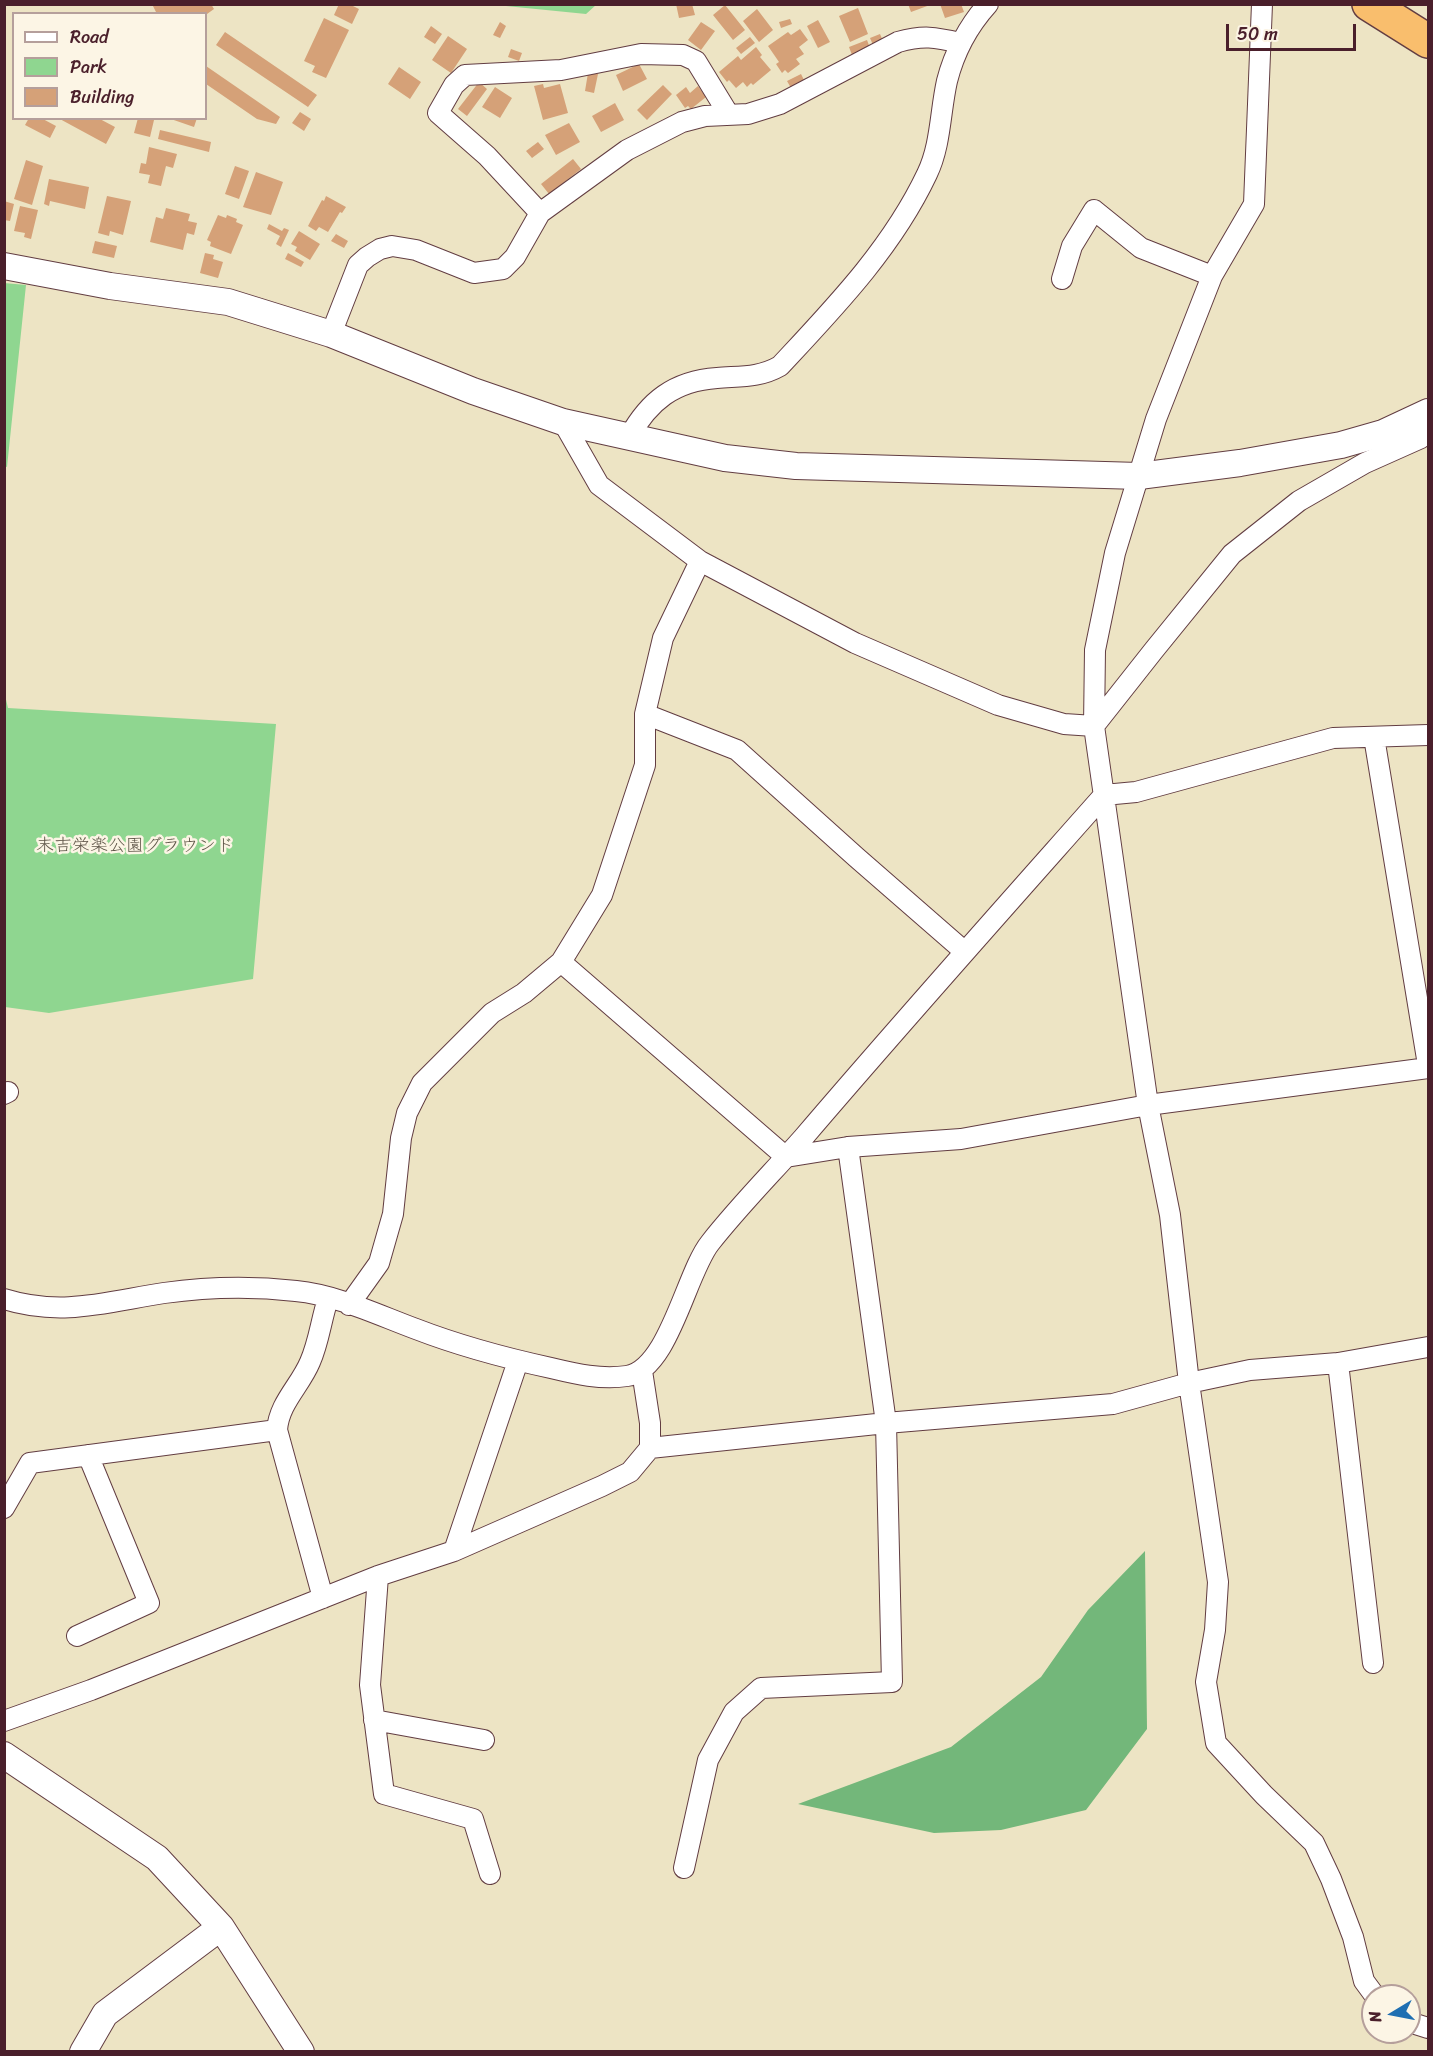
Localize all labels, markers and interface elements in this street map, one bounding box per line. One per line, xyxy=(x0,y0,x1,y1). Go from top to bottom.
legend xyxy=(12,12,207,120)
scale bar xyxy=(1229,12,1360,50)
text: 50 m xyxy=(1237,18,1278,50)
text: Road xyxy=(70,21,109,53)
text: Park xyxy=(70,51,107,83)
text: Building xyxy=(70,81,134,113)
park label: 末吉栄楽公園グラウンド xyxy=(36,835,234,857)
north arrow xyxy=(1361,1984,1421,2044)
text: N xyxy=(1360,2009,1390,2025)

